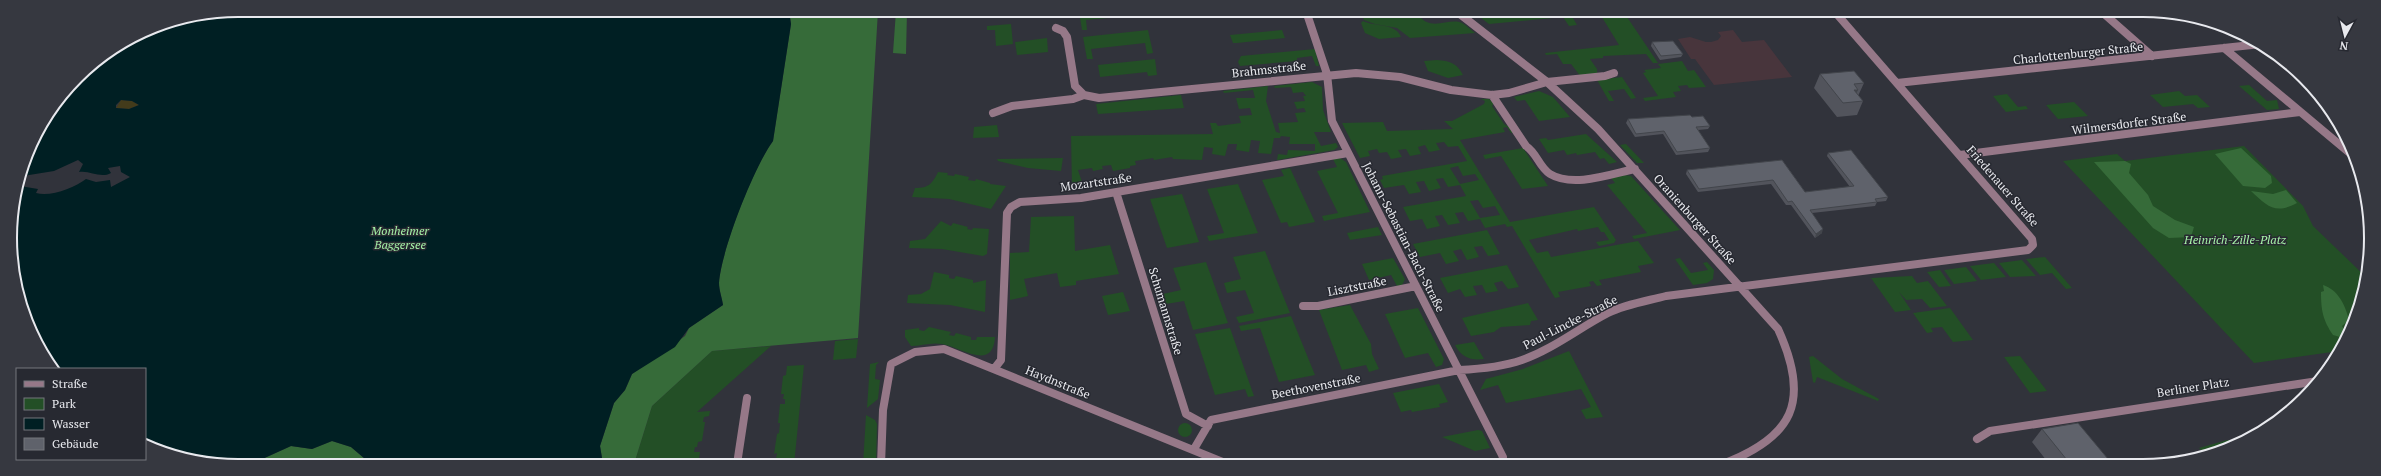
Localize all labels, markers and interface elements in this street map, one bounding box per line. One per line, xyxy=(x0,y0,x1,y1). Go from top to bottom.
north arrow xyxy=(2325,16,2365,56)
text: N xyxy=(2338,38,2349,53)
street label: Charlottenburger Straße xyxy=(2012,39,2144,67)
street label: Brahmsstraße xyxy=(1231,58,1307,80)
street label: Wilmersdorfer Straße xyxy=(2071,109,2187,137)
street label: Friedenauer Straße xyxy=(1964,142,2042,230)
street label: Johann-Sebastian-Bach-Straße xyxy=(1360,160,1448,314)
street label: Mozartstraße xyxy=(1059,170,1133,194)
street label: Oranienburger Straße xyxy=(1650,171,1740,267)
park label: Monheimer Baggersee xyxy=(370,223,430,252)
park label: Heinrich-Zille-Platz xyxy=(2183,232,2287,247)
street label: Schumannstraße xyxy=(1146,265,1186,357)
street label: Lisztstraße xyxy=(1326,273,1388,299)
street label: Paul-Lincke-Straße xyxy=(1520,292,1620,352)
street label: Haydnstraße xyxy=(1023,362,1093,402)
legend xyxy=(16,368,146,460)
street label: Beethovenstraße xyxy=(1270,370,1362,402)
street label: Berliner Platz xyxy=(2156,374,2230,400)
text: Straße xyxy=(52,376,87,391)
text: Park xyxy=(52,396,77,411)
text: Wasser xyxy=(52,416,90,431)
text: Gebäude xyxy=(52,436,98,451)

